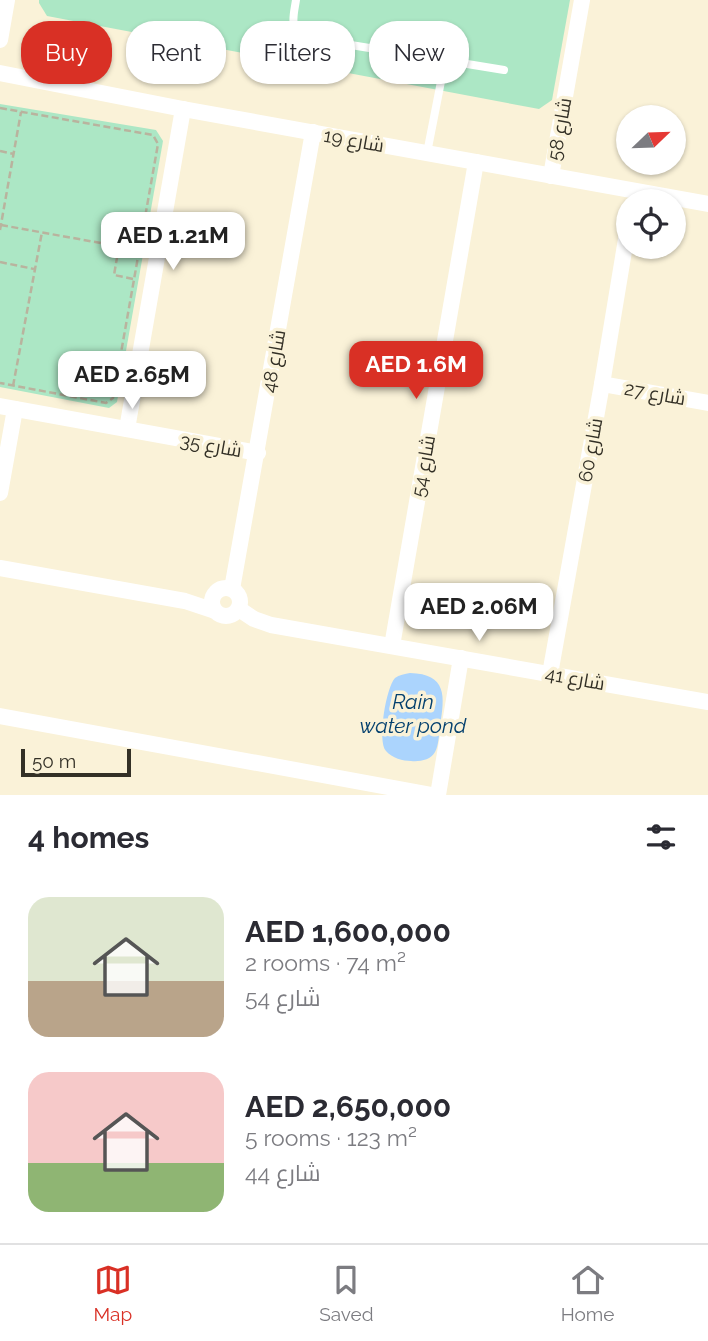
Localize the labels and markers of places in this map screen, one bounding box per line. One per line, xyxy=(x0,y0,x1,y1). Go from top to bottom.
pin: AED 1.21M xyxy=(93,212,253,272)
pin: AED 1.6M xyxy=(344,342,488,401)
pin: AED 2.65M xyxy=(52,352,212,411)
pin: AED 2.06M xyxy=(399,584,559,643)

